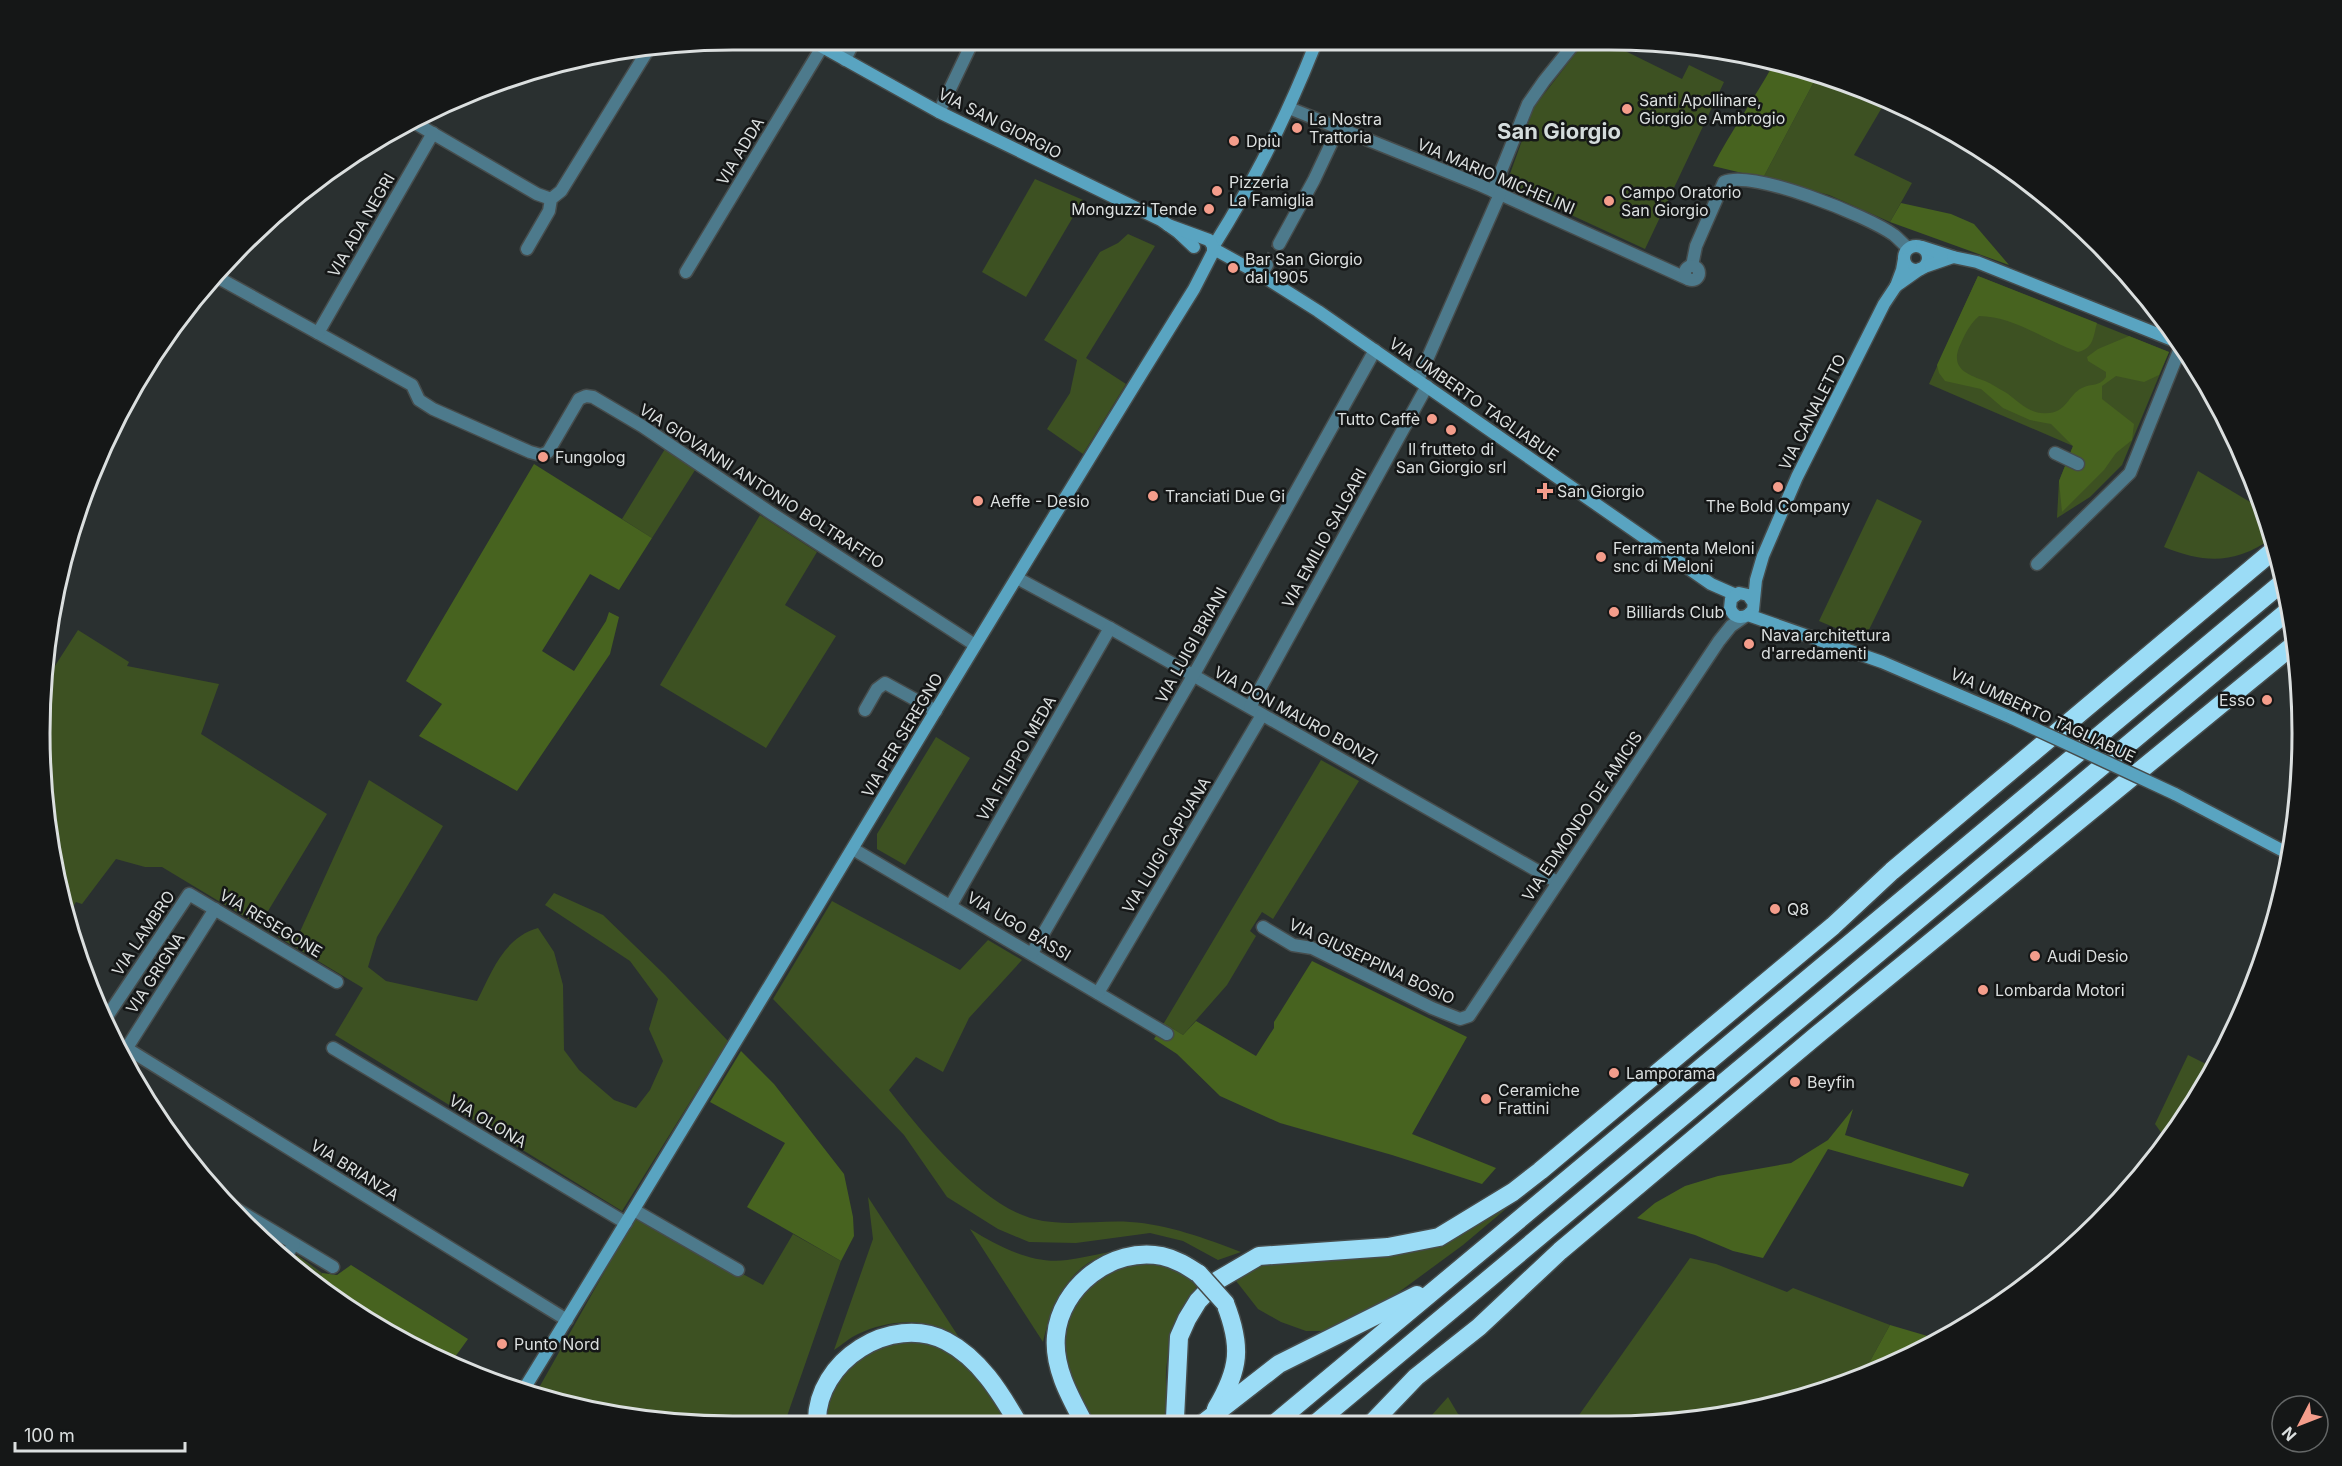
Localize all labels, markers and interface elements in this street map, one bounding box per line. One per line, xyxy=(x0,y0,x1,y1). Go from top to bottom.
street label: VIA SAN GIORGIO xyxy=(935,83,1065,163)
place label: Santi Apollinare, Giorgio e Ambrogio xyxy=(1639,90,1785,128)
marker: Santi Apollinare, Giorgio e Ambrogio xyxy=(1620,102,1634,116)
place label: La Nostra Trattoria xyxy=(1309,109,1382,147)
street label: VIA ADDA xyxy=(712,113,768,189)
district label: San Giorgio xyxy=(1497,118,1621,144)
marker: La Nostra Trattoria xyxy=(1290,121,1304,135)
place label: Dpiù xyxy=(1246,131,1281,151)
marker: Dpiù xyxy=(1227,134,1241,148)
street label: VIA MARIO MICHELINI xyxy=(1414,134,1578,218)
street label: VIA ADA NEGRI xyxy=(323,169,399,281)
place label: Pizzeria La Famiglia xyxy=(1229,172,1314,210)
place label: Campo Oratorio San Giorgio xyxy=(1621,182,1741,220)
marker: Pizzeria La Famiglia xyxy=(1210,184,1224,198)
marker: Campo Oratorio San Giorgio xyxy=(1602,194,1616,208)
place label: Monguzzi Tende xyxy=(1071,199,1197,219)
marker: Monguzzi Tende xyxy=(1202,202,1216,216)
place label: Bar San Giorgio dal 1905 xyxy=(1245,249,1363,287)
marker: Bar San Giorgio dal 1905 xyxy=(1226,261,1240,275)
street label: VIA UMBERTO TAGLIABUE xyxy=(1386,333,1562,465)
street label: VIA CANALETTO xyxy=(1774,351,1850,473)
street label: VIA GIOVANNI ANTONIO BOLTRAFFIO xyxy=(636,399,888,573)
place label: Tutto Caffè xyxy=(1337,409,1420,429)
marker: Tutto Caffè xyxy=(1425,412,1439,426)
marker: Il frutteto di San Giorgio srl xyxy=(1444,423,1458,437)
place label: Il frutteto di San Giorgio srl xyxy=(1396,439,1506,477)
place label: Fungolog xyxy=(555,447,626,467)
marker: Fungolog xyxy=(536,450,550,464)
street label: VIA EMILIO SALGARI xyxy=(1277,465,1371,611)
marker: The Bold Company xyxy=(1771,480,1785,494)
place label: San Giorgio xyxy=(1557,481,1645,501)
marker: San Giorgio xyxy=(1538,484,1552,498)
place label: Tranciati Due Gi xyxy=(1165,486,1285,506)
marker: Tranciati Due Gi xyxy=(1146,489,1160,503)
place label: Aeffe - Desio xyxy=(990,491,1090,511)
marker: Aeffe - Desio xyxy=(971,494,985,508)
place label: The Bold Company xyxy=(1706,496,1850,516)
place label: Ferramenta Meloni snc di Meloni xyxy=(1613,538,1755,576)
marker: Ferramenta Meloni snc di Meloni xyxy=(1594,550,1608,564)
street label: VIA LUIGI BRIANI xyxy=(1151,584,1231,706)
place label: Billiards Club xyxy=(1626,602,1724,622)
marker: Billiards Club xyxy=(1607,605,1621,619)
place label: Nava architettura d'arredamenti xyxy=(1761,625,1890,663)
marker: Nava architettura d'arredamenti xyxy=(1742,637,1756,651)
street label: VIA DON MAURO BONZI xyxy=(1210,662,1382,768)
street label: VIA UMBERTO TAGLIABUE xyxy=(1947,663,2139,767)
street label: VIA PER SEREGNO xyxy=(857,669,947,801)
place label: Esso xyxy=(2219,690,2255,710)
street label: VIA FILIPPO MEDA xyxy=(972,692,1060,824)
marker: Esso xyxy=(2260,693,2274,707)
street label: VIA EDMONDO DE AMICIS xyxy=(1518,727,1646,905)
street label: VIA LUIGI CAPUANA xyxy=(1117,773,1215,917)
street label: VIA RESEGONE xyxy=(216,884,326,962)
street label: VIA LAMBRO xyxy=(107,887,179,979)
street label: VIA UGO BASSI xyxy=(963,887,1075,965)
place label: Q8 xyxy=(1787,899,1809,919)
marker: Q8 xyxy=(1768,902,1782,916)
street label: VIA GIUSEPPINA BOSIO xyxy=(1286,914,1458,1008)
street label: VIA GRIGNA xyxy=(121,929,189,1017)
place label: Audi Desio xyxy=(2047,946,2128,966)
marker: Audi Desio xyxy=(2028,949,2042,963)
place label: Lombarda Motori xyxy=(1995,980,2125,1000)
marker: Lombarda Motori xyxy=(1976,983,1990,997)
place label: Lamporama xyxy=(1626,1063,1715,1083)
marker: Lamporama xyxy=(1607,1066,1621,1080)
place label: Beyfin xyxy=(1807,1072,1855,1092)
marker: Beyfin xyxy=(1788,1075,1802,1089)
place label: Ceramiche Frattini xyxy=(1498,1080,1580,1118)
street label: VIA OLONA xyxy=(446,1090,530,1152)
marker: Ceramiche Frattini xyxy=(1479,1092,1493,1106)
street label: VIA BRIANZA xyxy=(307,1135,403,1205)
place label: Punto Nord xyxy=(514,1334,600,1354)
marker: Punto Nord xyxy=(495,1337,509,1351)
north arrow xyxy=(2270,1394,2330,1454)
scale bar xyxy=(15,1415,184,1453)
text: N xyxy=(2277,1423,2300,1445)
text: 100 m xyxy=(24,1425,75,1446)

